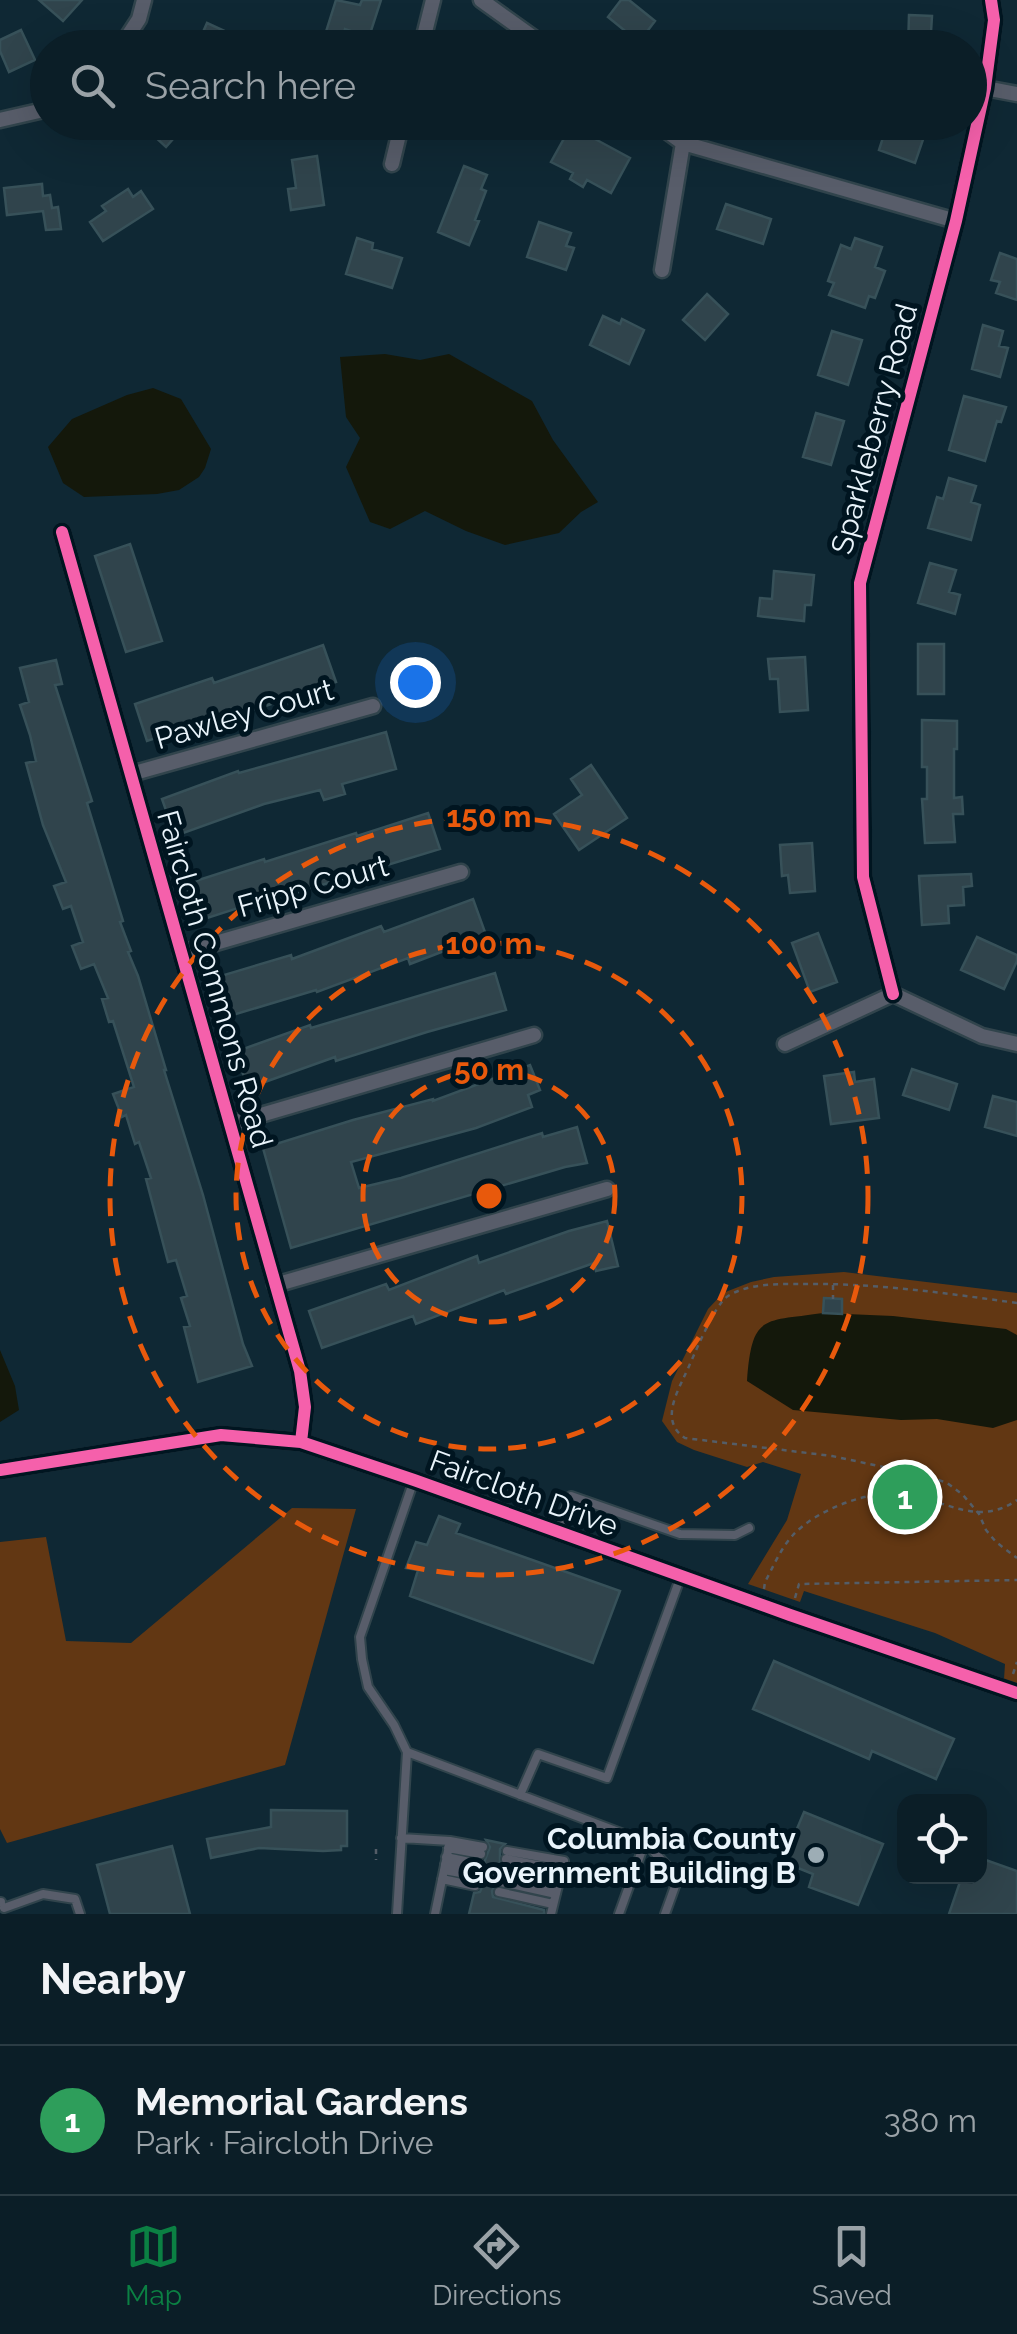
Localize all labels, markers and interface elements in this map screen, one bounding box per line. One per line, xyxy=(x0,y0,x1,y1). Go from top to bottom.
search box xyxy=(30,30,987,140)
icon: search xyxy=(65,58,120,113)
text: Search here xyxy=(145,63,356,108)
street label: Sparkleberry Road xyxy=(824,300,924,558)
your location xyxy=(390,657,441,708)
street label: Pawley Court xyxy=(151,672,337,756)
text: 150 m xyxy=(447,799,532,834)
street label: Faircloth Commons Road xyxy=(150,806,280,1152)
street label: Fripp Court xyxy=(234,848,392,924)
text: 100 m xyxy=(446,926,532,961)
text: 50 m xyxy=(454,1052,524,1087)
centre of rings xyxy=(471,1178,507,1214)
street label: Faircloth Drive xyxy=(425,1443,623,1543)
pin: 1 xyxy=(872,1460,938,1534)
map controls xyxy=(897,1794,987,1884)
button: locate xyxy=(897,1794,987,1884)
place label: Columbia County Government Building B xyxy=(463,1821,796,1890)
marker: Columbia County Government Building B xyxy=(805,1844,827,1866)
text: Nearby xyxy=(40,1955,186,2004)
text: Memorial Gardens xyxy=(135,2079,468,2124)
text: 1 xyxy=(65,2102,80,2139)
text: 380 m xyxy=(884,2102,977,2139)
text: Park · Faircloth Drive xyxy=(135,2124,434,2161)
tab: Map xyxy=(125,2219,182,2312)
tab: Directions xyxy=(432,2219,562,2312)
tab: Saved xyxy=(812,2219,892,2312)

